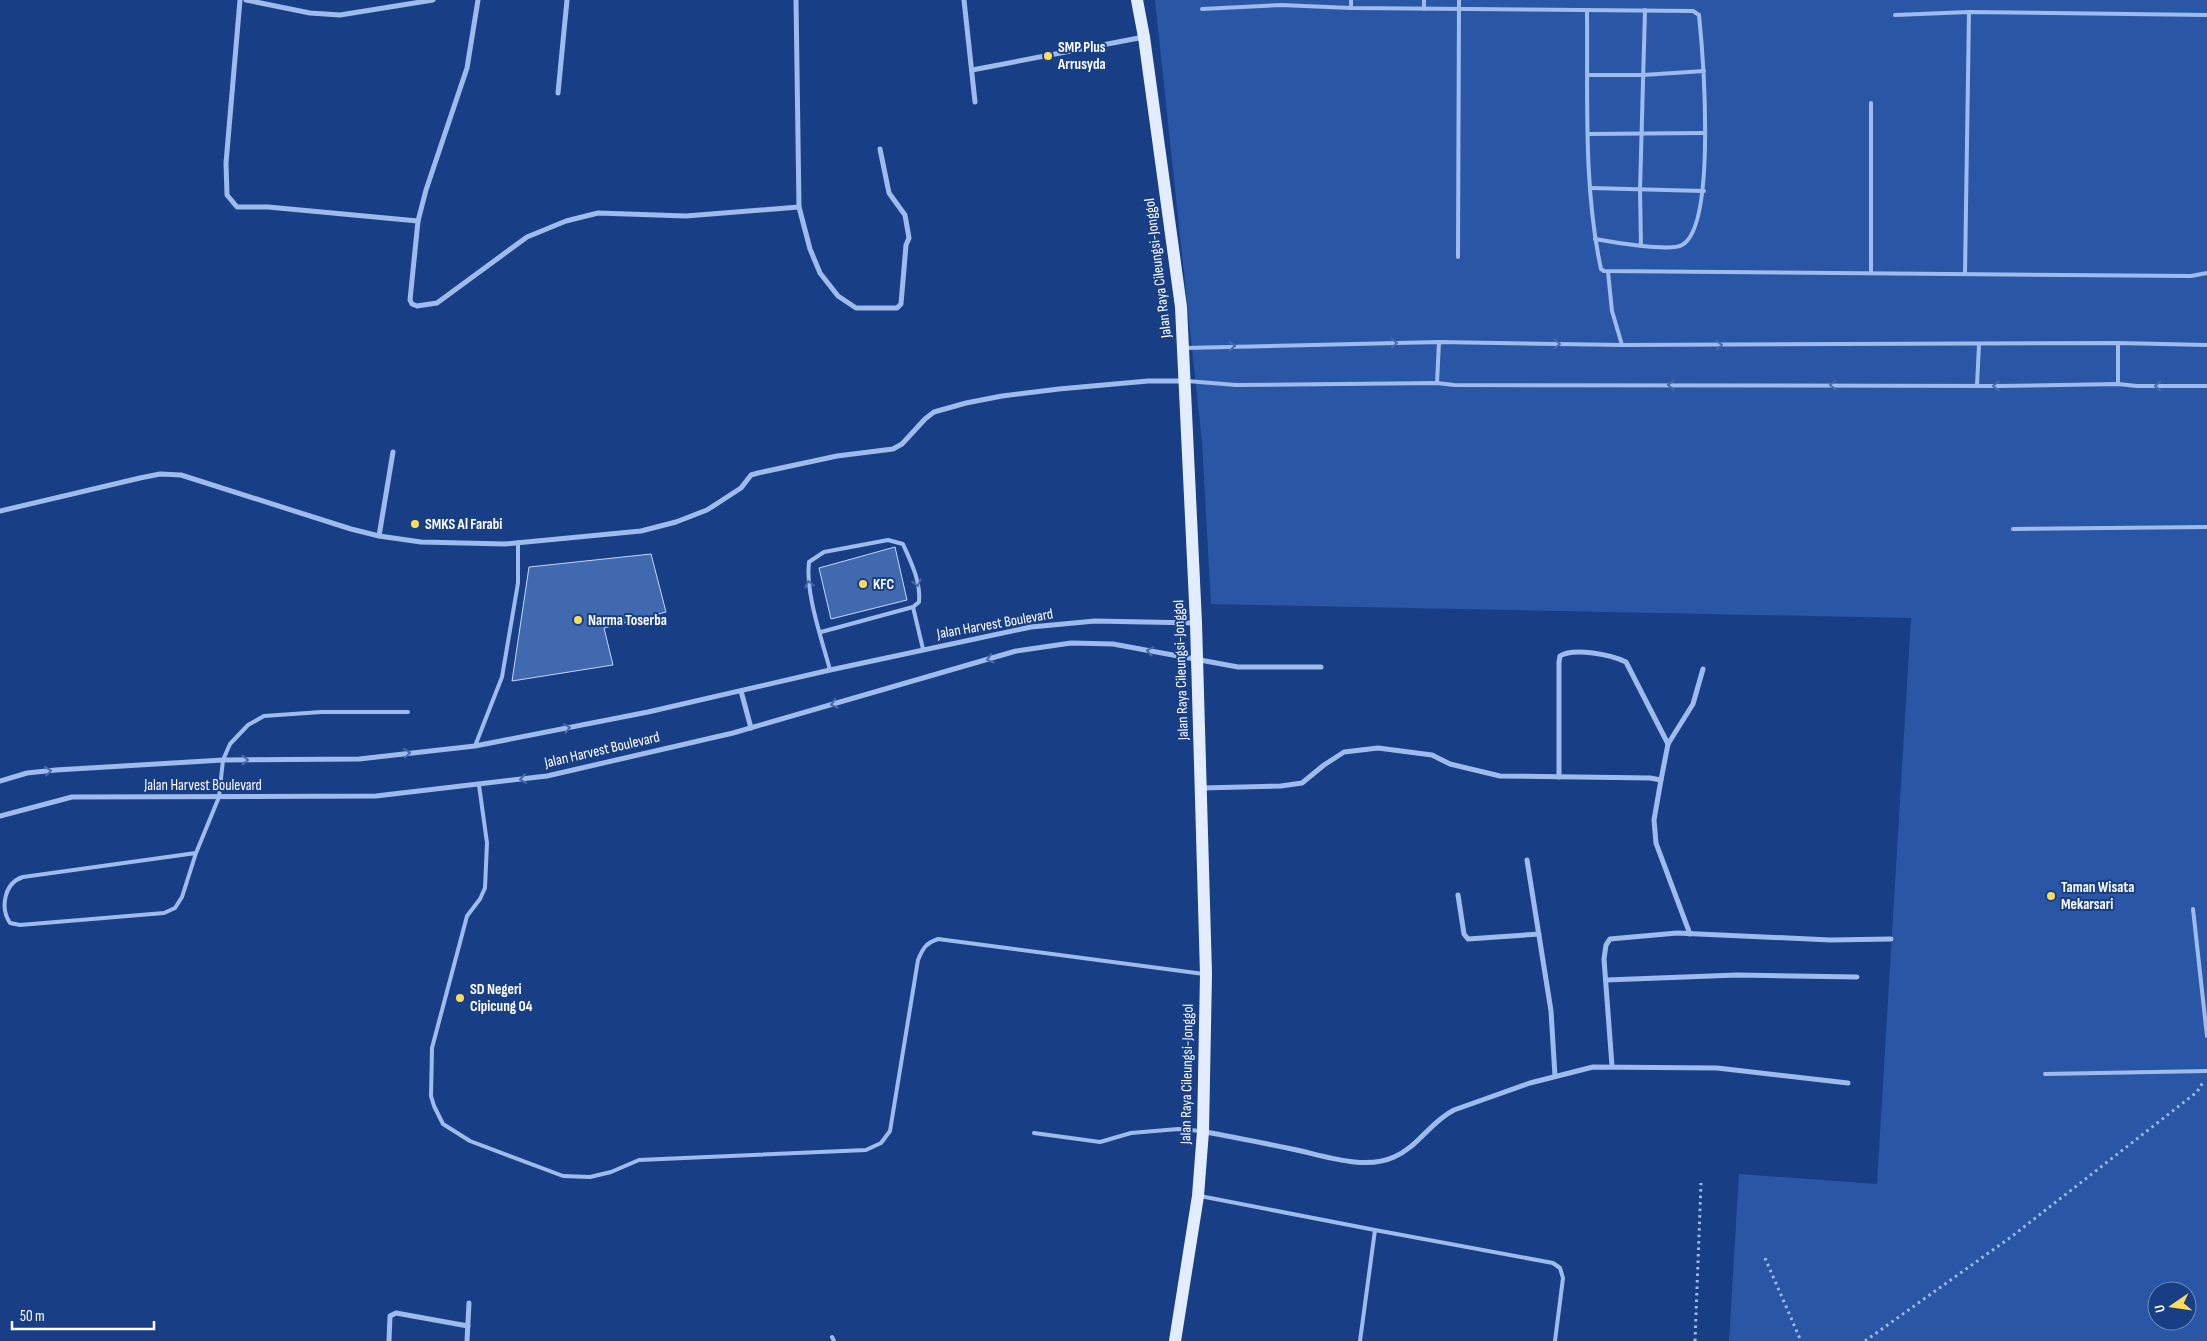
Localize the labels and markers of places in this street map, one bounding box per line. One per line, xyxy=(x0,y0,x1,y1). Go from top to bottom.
place label: SMP Plus Arrusyda xyxy=(1057,38,1106,74)
marker: SMP Plus Arrusyda xyxy=(1042,50,1054,62)
place label: SMKS Al Farabi xyxy=(425,515,502,534)
marker: SMKS Al Farabi xyxy=(409,518,421,530)
place label: KFC xyxy=(873,575,894,594)
marker: KFC xyxy=(857,578,869,590)
place label: Narma Toserba xyxy=(588,611,667,630)
marker: Narma Toserba xyxy=(572,614,584,626)
place label: Taman Wisata Mekarsari xyxy=(2061,878,2134,914)
marker: Taman Wisata Mekarsari xyxy=(2045,890,2057,902)
place label: SD Negeri Cipicung 04 xyxy=(470,980,533,1016)
marker: SD Negeri Cipicung 04 xyxy=(454,992,466,1004)

